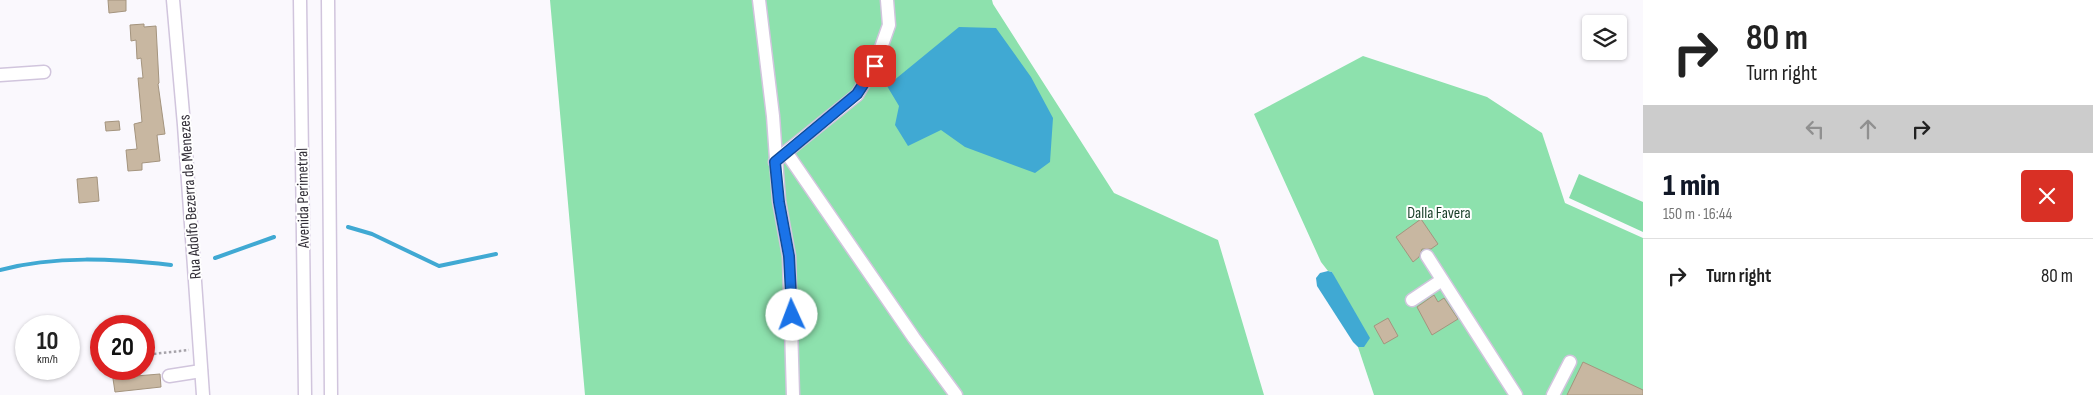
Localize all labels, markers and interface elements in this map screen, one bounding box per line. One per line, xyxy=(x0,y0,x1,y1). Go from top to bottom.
map controls xyxy=(1582,15,1627,60)
button: layers xyxy=(1582,15,1627,60)
text: 80 m xyxy=(1746,17,1808,60)
icon: right xyxy=(1663,20,1728,85)
pin xyxy=(854,45,896,87)
icon: arrive xyxy=(861,52,889,80)
text: Turn right xyxy=(1746,60,1817,87)
street label: Rua Adolfo Bezerra de Menezes xyxy=(175,114,206,280)
icon: left xyxy=(1801,115,1829,143)
icon: ahead xyxy=(1854,115,1882,143)
icon: right xyxy=(1907,115,1935,143)
street label: Avenida Perimetral xyxy=(293,148,314,249)
text: 1 min xyxy=(1663,168,1720,204)
button: close xyxy=(2021,170,2073,222)
park label: Dalla Favera xyxy=(1407,204,1471,223)
text: 150 m · 16:44 xyxy=(1663,205,1732,224)
icon: right xyxy=(1663,262,1691,290)
text: Turn right xyxy=(1706,265,1771,288)
text: 80 m xyxy=(2041,265,2073,288)
position arrow xyxy=(765,288,817,340)
speed limit sign: 20 xyxy=(90,315,155,380)
text: 10 xyxy=(37,326,58,357)
text: km/h xyxy=(37,352,58,367)

